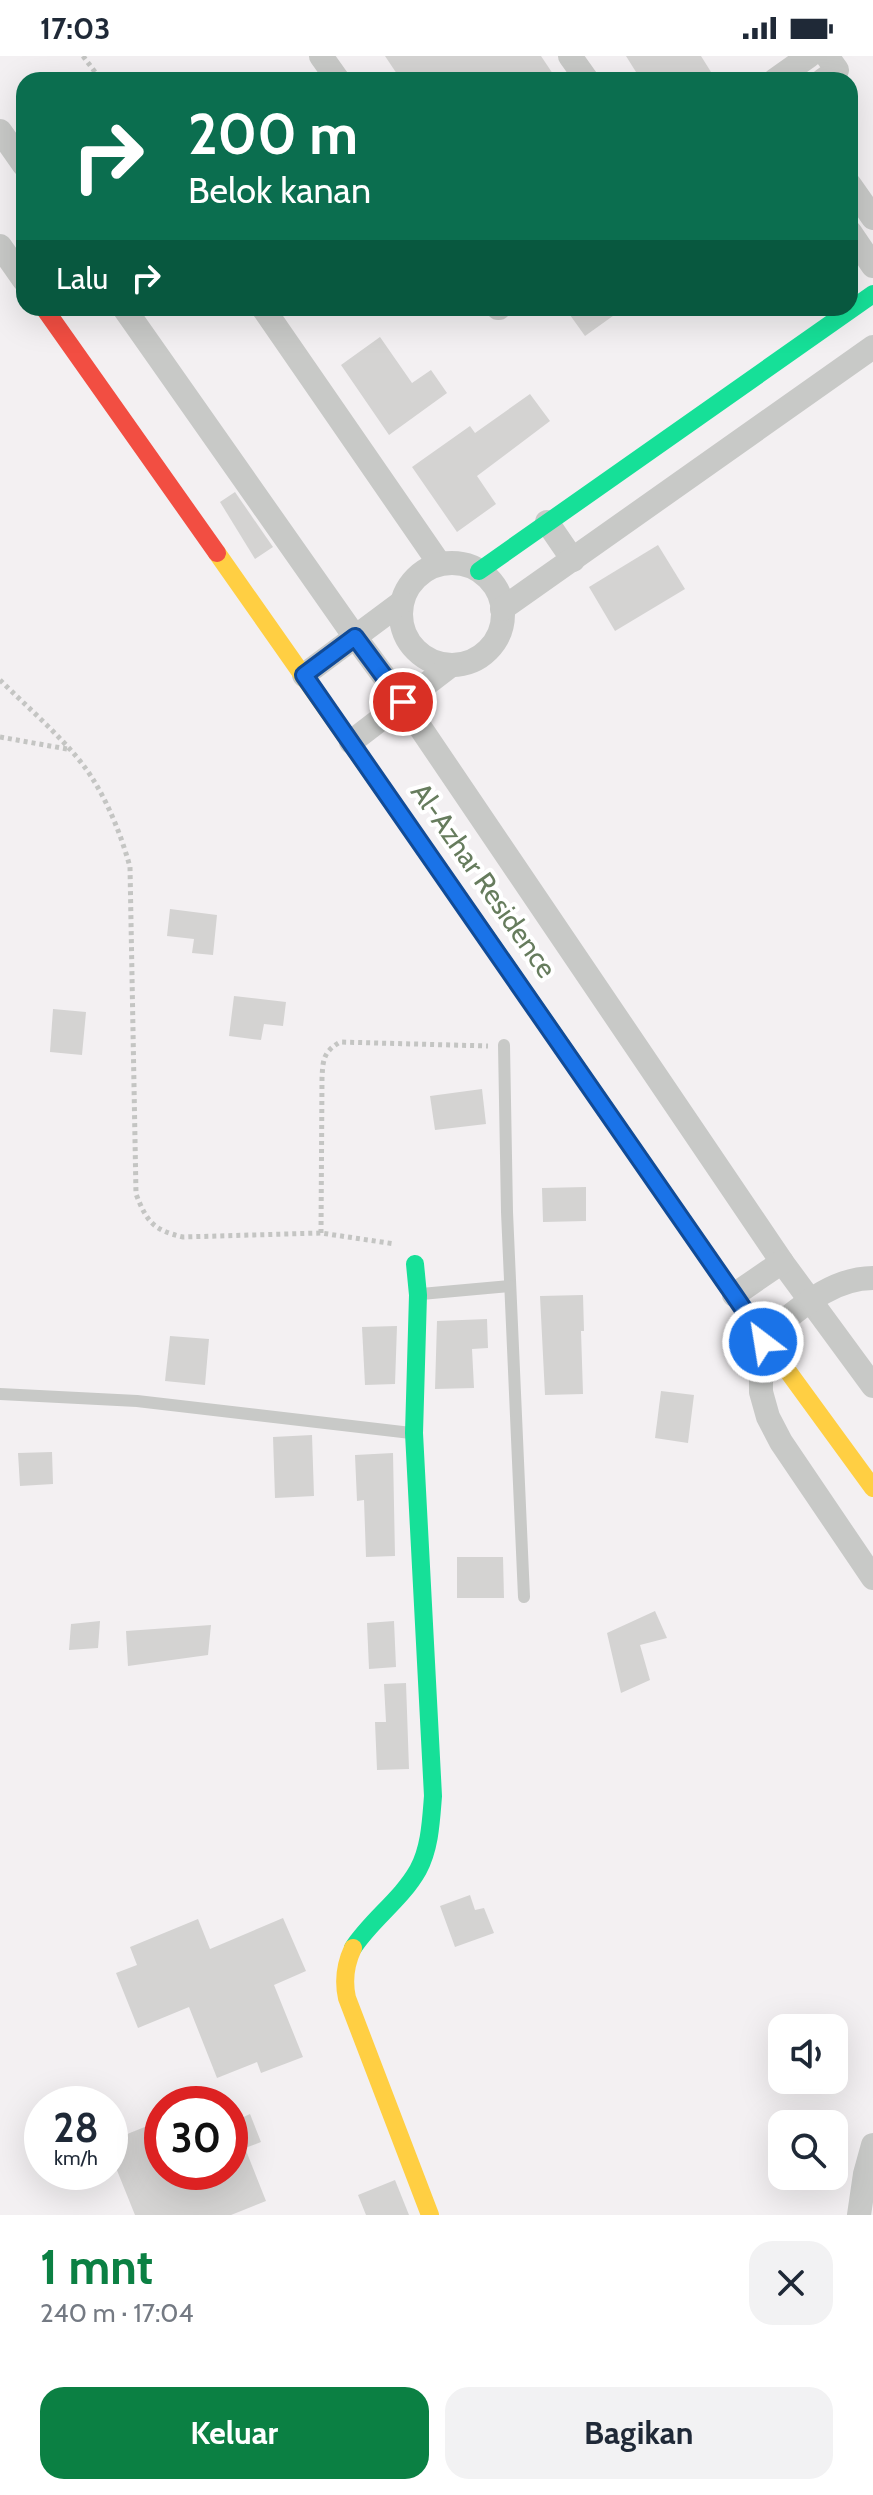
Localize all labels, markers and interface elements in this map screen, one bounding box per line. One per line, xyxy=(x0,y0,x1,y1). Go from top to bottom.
text: 17:03 xyxy=(40,10,110,47)
text: 200 m xyxy=(188,100,358,168)
icon: right xyxy=(56,104,160,208)
text: Belok kanan xyxy=(188,168,371,212)
icon: right xyxy=(124,256,168,300)
text: Lalu xyxy=(56,260,108,297)
pin xyxy=(369,668,437,736)
icon: arrive xyxy=(381,680,425,724)
street label: Al-Azhar Residence xyxy=(404,776,564,984)
position arrow xyxy=(721,1300,805,1384)
map controls xyxy=(768,2014,848,2190)
button: sound xyxy=(768,2014,848,2094)
speed limit sign: 30 xyxy=(144,2086,248,2190)
text: 28 xyxy=(53,2103,99,2152)
button: search xyxy=(768,2110,848,2190)
text: km/h xyxy=(54,2146,98,2170)
text: 1 mnt xyxy=(40,2238,153,2296)
button: close xyxy=(749,2241,833,2325)
text: 240 m · 17:04 xyxy=(40,2297,193,2329)
button: Keluar xyxy=(40,2387,429,2479)
button: Bagikan xyxy=(445,2387,833,2479)

